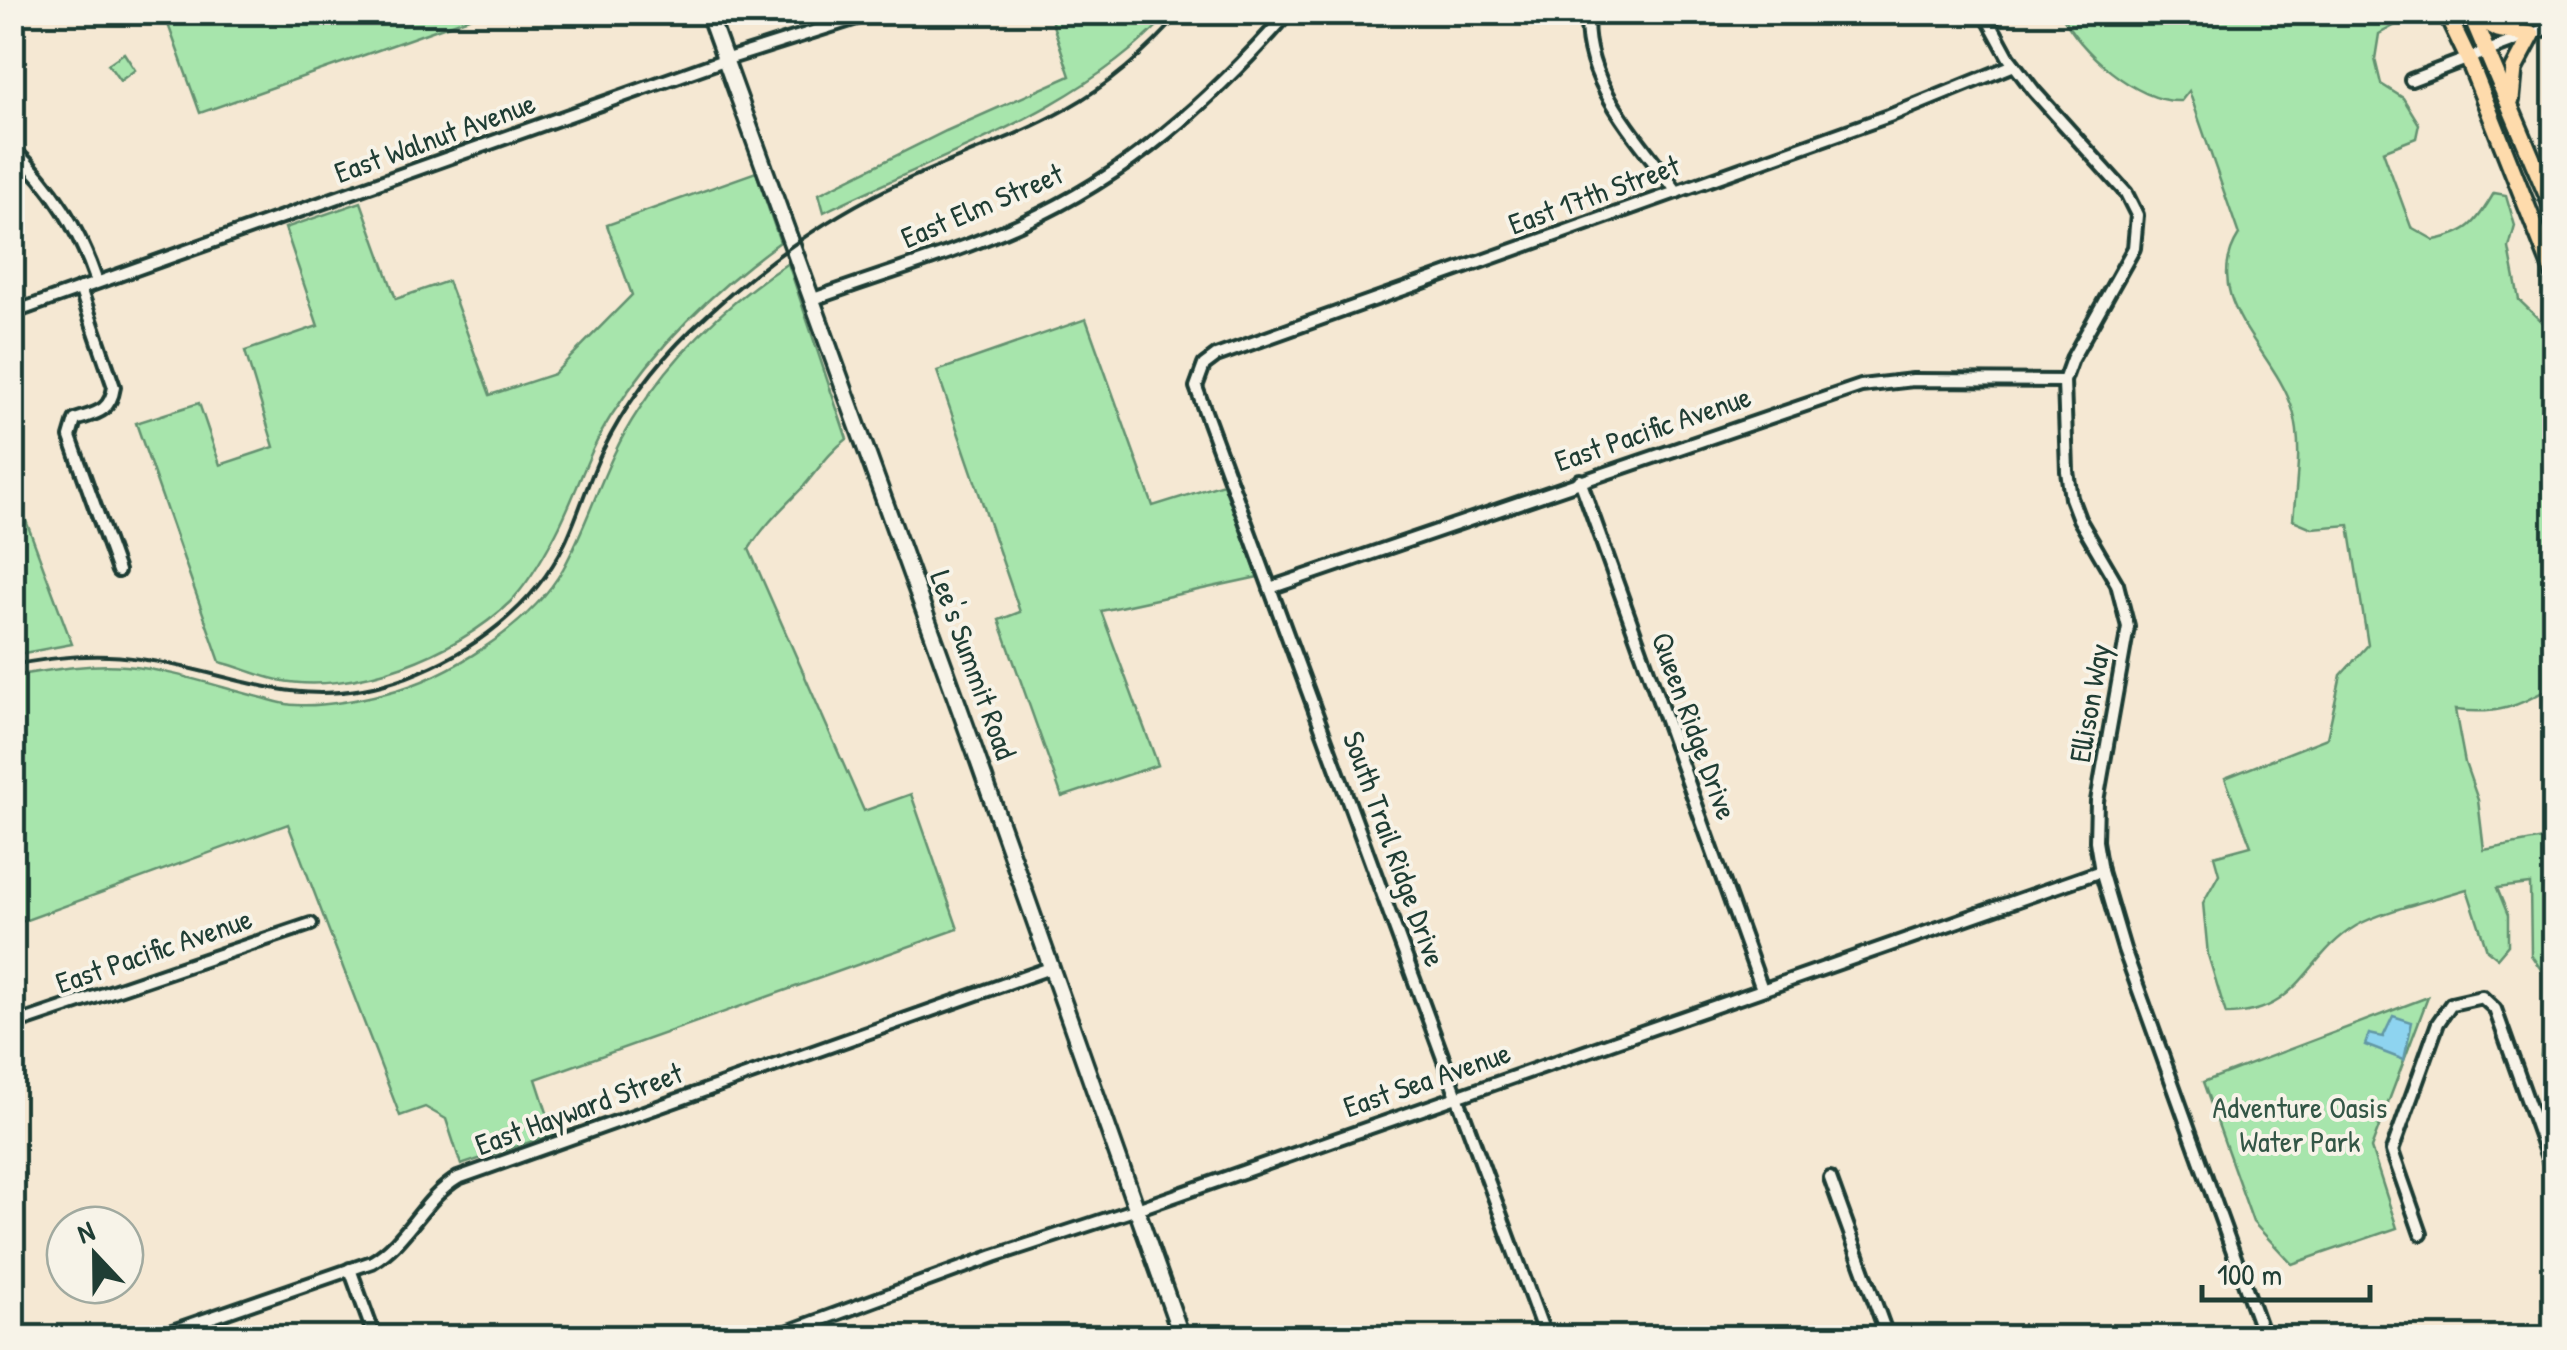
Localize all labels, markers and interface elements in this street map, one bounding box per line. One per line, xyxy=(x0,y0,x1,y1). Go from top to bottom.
street label: East Walnut Avenue xyxy=(329,82,541,192)
street label: East 17th Street xyxy=(1503,144,1685,243)
street label: East Elm Street xyxy=(895,153,1069,257)
street label: East Pacific Avenue xyxy=(1549,376,1756,480)
street label: Lee's Summit Road xyxy=(921,565,1027,765)
street label: Queen Ridge Drive xyxy=(1643,626,1747,825)
street label: Ellison Way xyxy=(2059,640,2119,765)
street label: South Trail Ridge Drive xyxy=(1334,726,1456,972)
street label: East Pacific Avenue xyxy=(50,898,257,1002)
street label: East Sea Avenue xyxy=(1338,1032,1516,1126)
street label: East Hayward Street xyxy=(469,1052,689,1164)
park label: Adventure Oasis Water Park xyxy=(2213,1087,2387,1161)
north arrow xyxy=(45,1205,145,1305)
text: N xyxy=(72,1211,100,1252)
scale bar xyxy=(2202,1240,2370,1302)
text: 100 m xyxy=(2217,1254,2282,1294)

